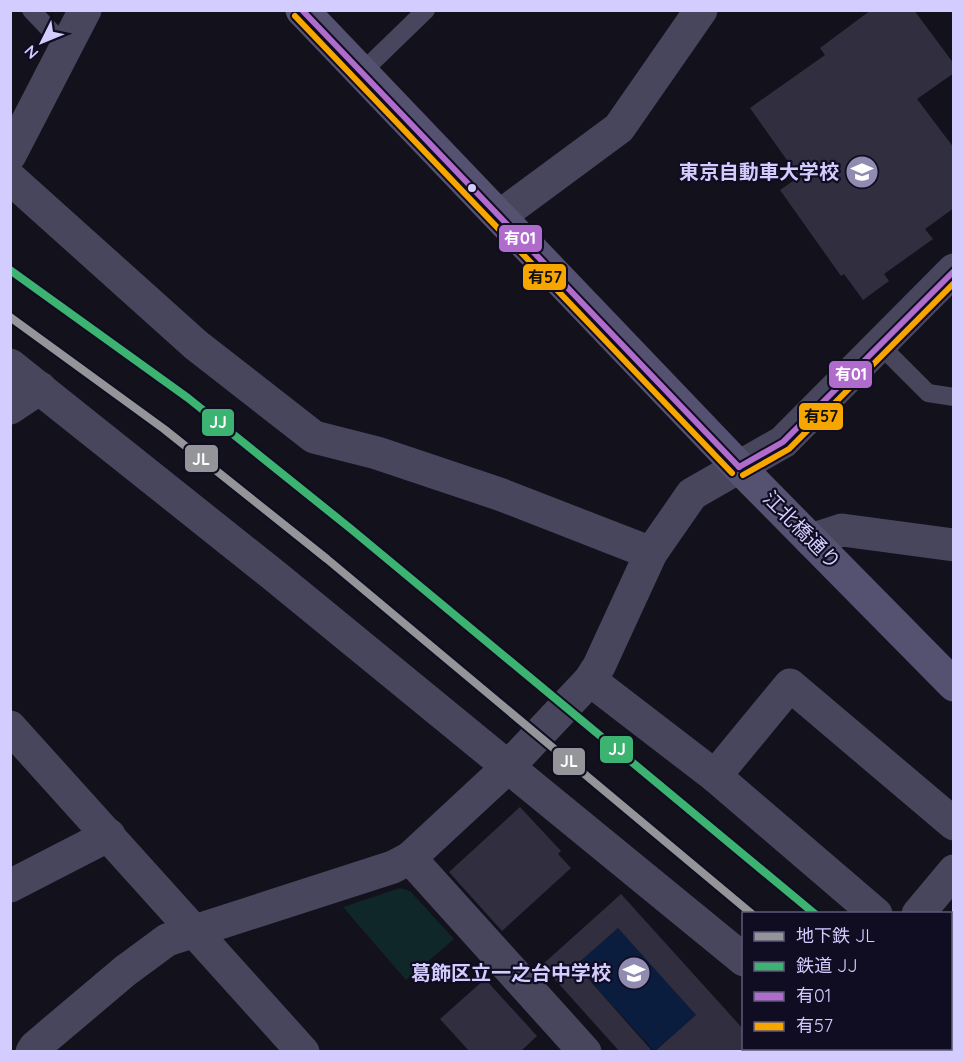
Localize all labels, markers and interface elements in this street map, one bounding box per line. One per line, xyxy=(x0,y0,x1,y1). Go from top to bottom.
north arrow xyxy=(12,12,72,72)
text: N xyxy=(20,41,42,63)
school or university icon: 東京自動車大学校 xyxy=(844,154,880,190)
place label: 東京自動車大学校 xyxy=(679,159,839,184)
unlabelled marker xyxy=(466,182,478,194)
line badge: 有01 xyxy=(498,224,543,253)
text: 有01 xyxy=(504,228,536,248)
line badge: 有57 xyxy=(522,263,567,291)
text: 有57 xyxy=(528,267,562,287)
line badge: 有01 xyxy=(828,360,873,389)
text: 有01 xyxy=(835,364,867,384)
line badge: 有57 xyxy=(798,402,844,431)
text: 有57 xyxy=(804,406,838,426)
line badge: JJ xyxy=(201,408,235,437)
text: JJ xyxy=(209,412,227,432)
line badge: JL xyxy=(184,444,219,473)
text: JL xyxy=(192,449,210,469)
street label: 江北橋通り xyxy=(758,485,847,574)
line badge: JJ xyxy=(599,735,634,764)
text: JJ xyxy=(608,739,626,759)
line badge: JL xyxy=(552,747,586,776)
text: JL xyxy=(560,751,578,771)
legend xyxy=(742,912,952,1050)
text: 地下鉄 JL xyxy=(796,924,875,947)
text: 鉄道 JJ xyxy=(796,954,858,977)
school or university icon: 葛飾区立一之台中学校 xyxy=(616,955,652,991)
place label: 葛飾区立一之台中学校 xyxy=(411,960,611,985)
text: 有01 xyxy=(796,984,831,1007)
text: 有57 xyxy=(796,1014,833,1037)

